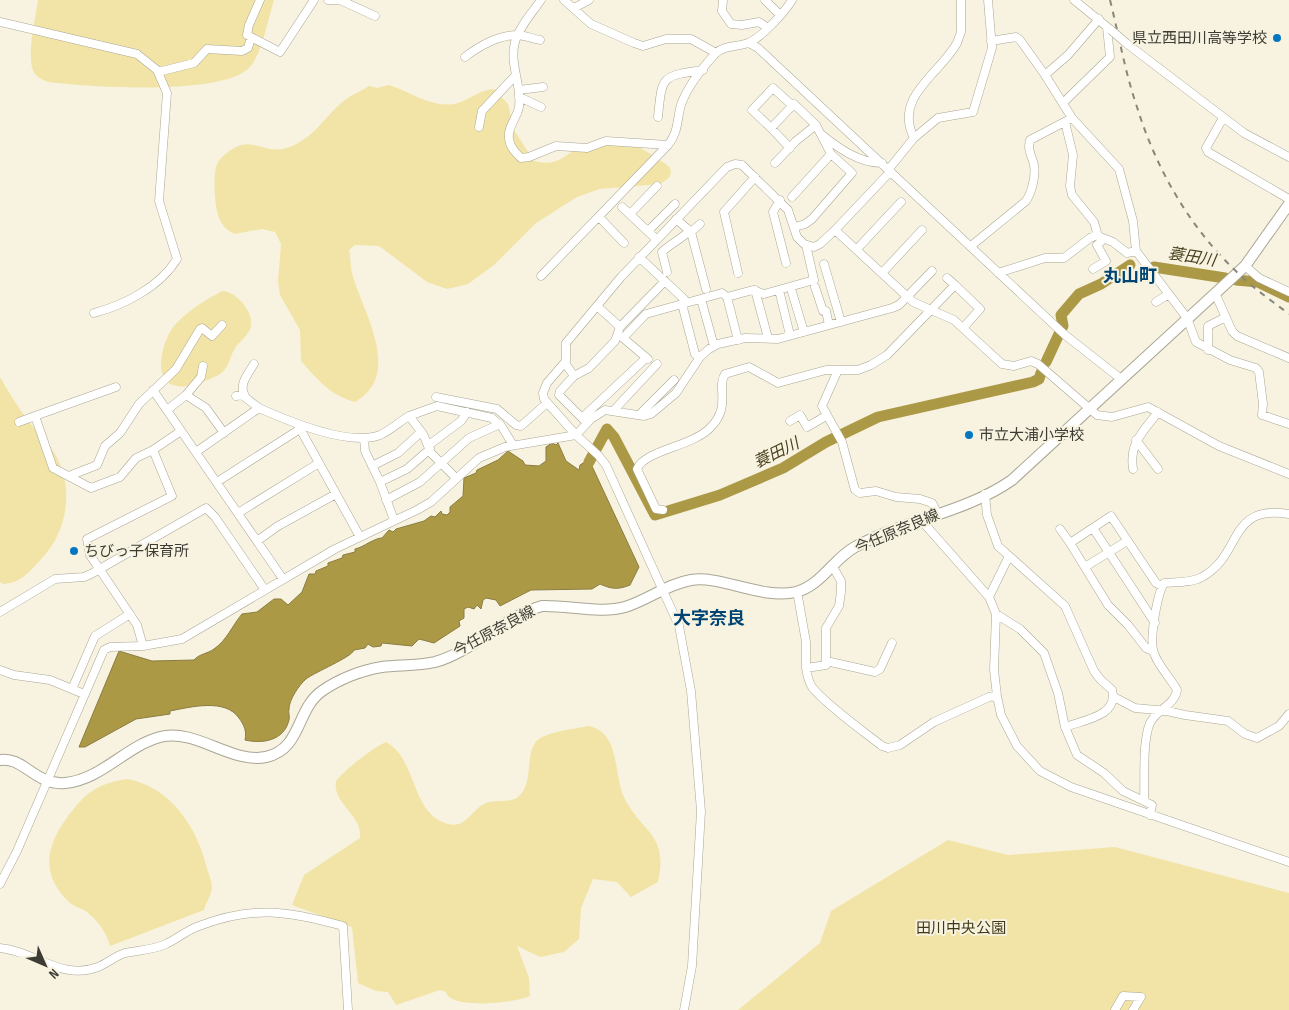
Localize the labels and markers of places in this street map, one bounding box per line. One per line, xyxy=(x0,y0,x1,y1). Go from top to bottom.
place label: 県立西田川高等学校 xyxy=(1132,29,1267,48)
marker: 県立西田川高等学校 xyxy=(1271,32,1283,44)
place label: 市立大浦小学校 xyxy=(979,426,1084,445)
marker: 市立大浦小学校 xyxy=(963,429,975,441)
place label: ちびっ子保育所 xyxy=(84,542,189,561)
marker: ちびっ子保育所 xyxy=(68,545,80,557)

